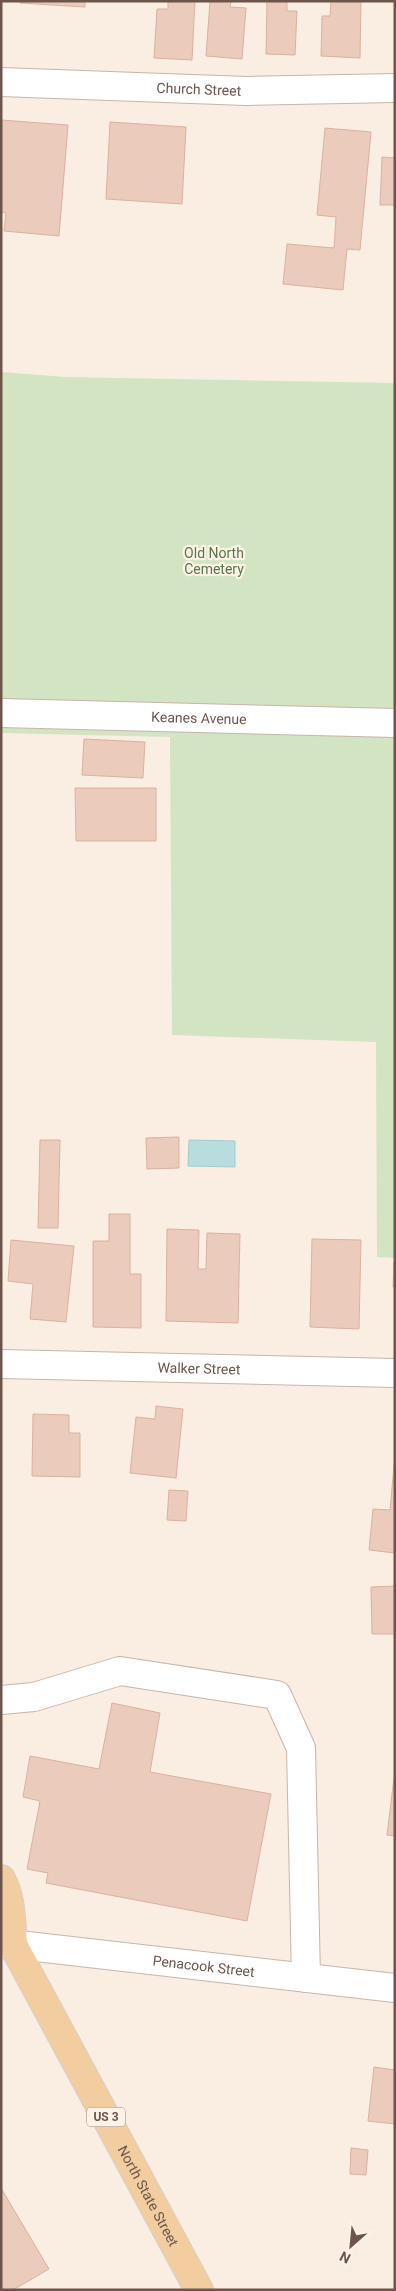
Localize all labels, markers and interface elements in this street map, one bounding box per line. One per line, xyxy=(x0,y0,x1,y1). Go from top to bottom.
street label: Church Street xyxy=(156,80,242,99)
park label: Old North Cemetery xyxy=(184,545,244,577)
street label: Keanes Avenue xyxy=(151,709,247,727)
street label: Walker Street xyxy=(157,1360,241,1377)
street label: Penacook Street xyxy=(152,1952,256,1980)
road number: US 3 xyxy=(87,2108,125,2126)
street label: North State Street xyxy=(115,2143,182,2249)
north arrow xyxy=(326,2221,376,2271)
text: N xyxy=(337,2248,353,2267)

